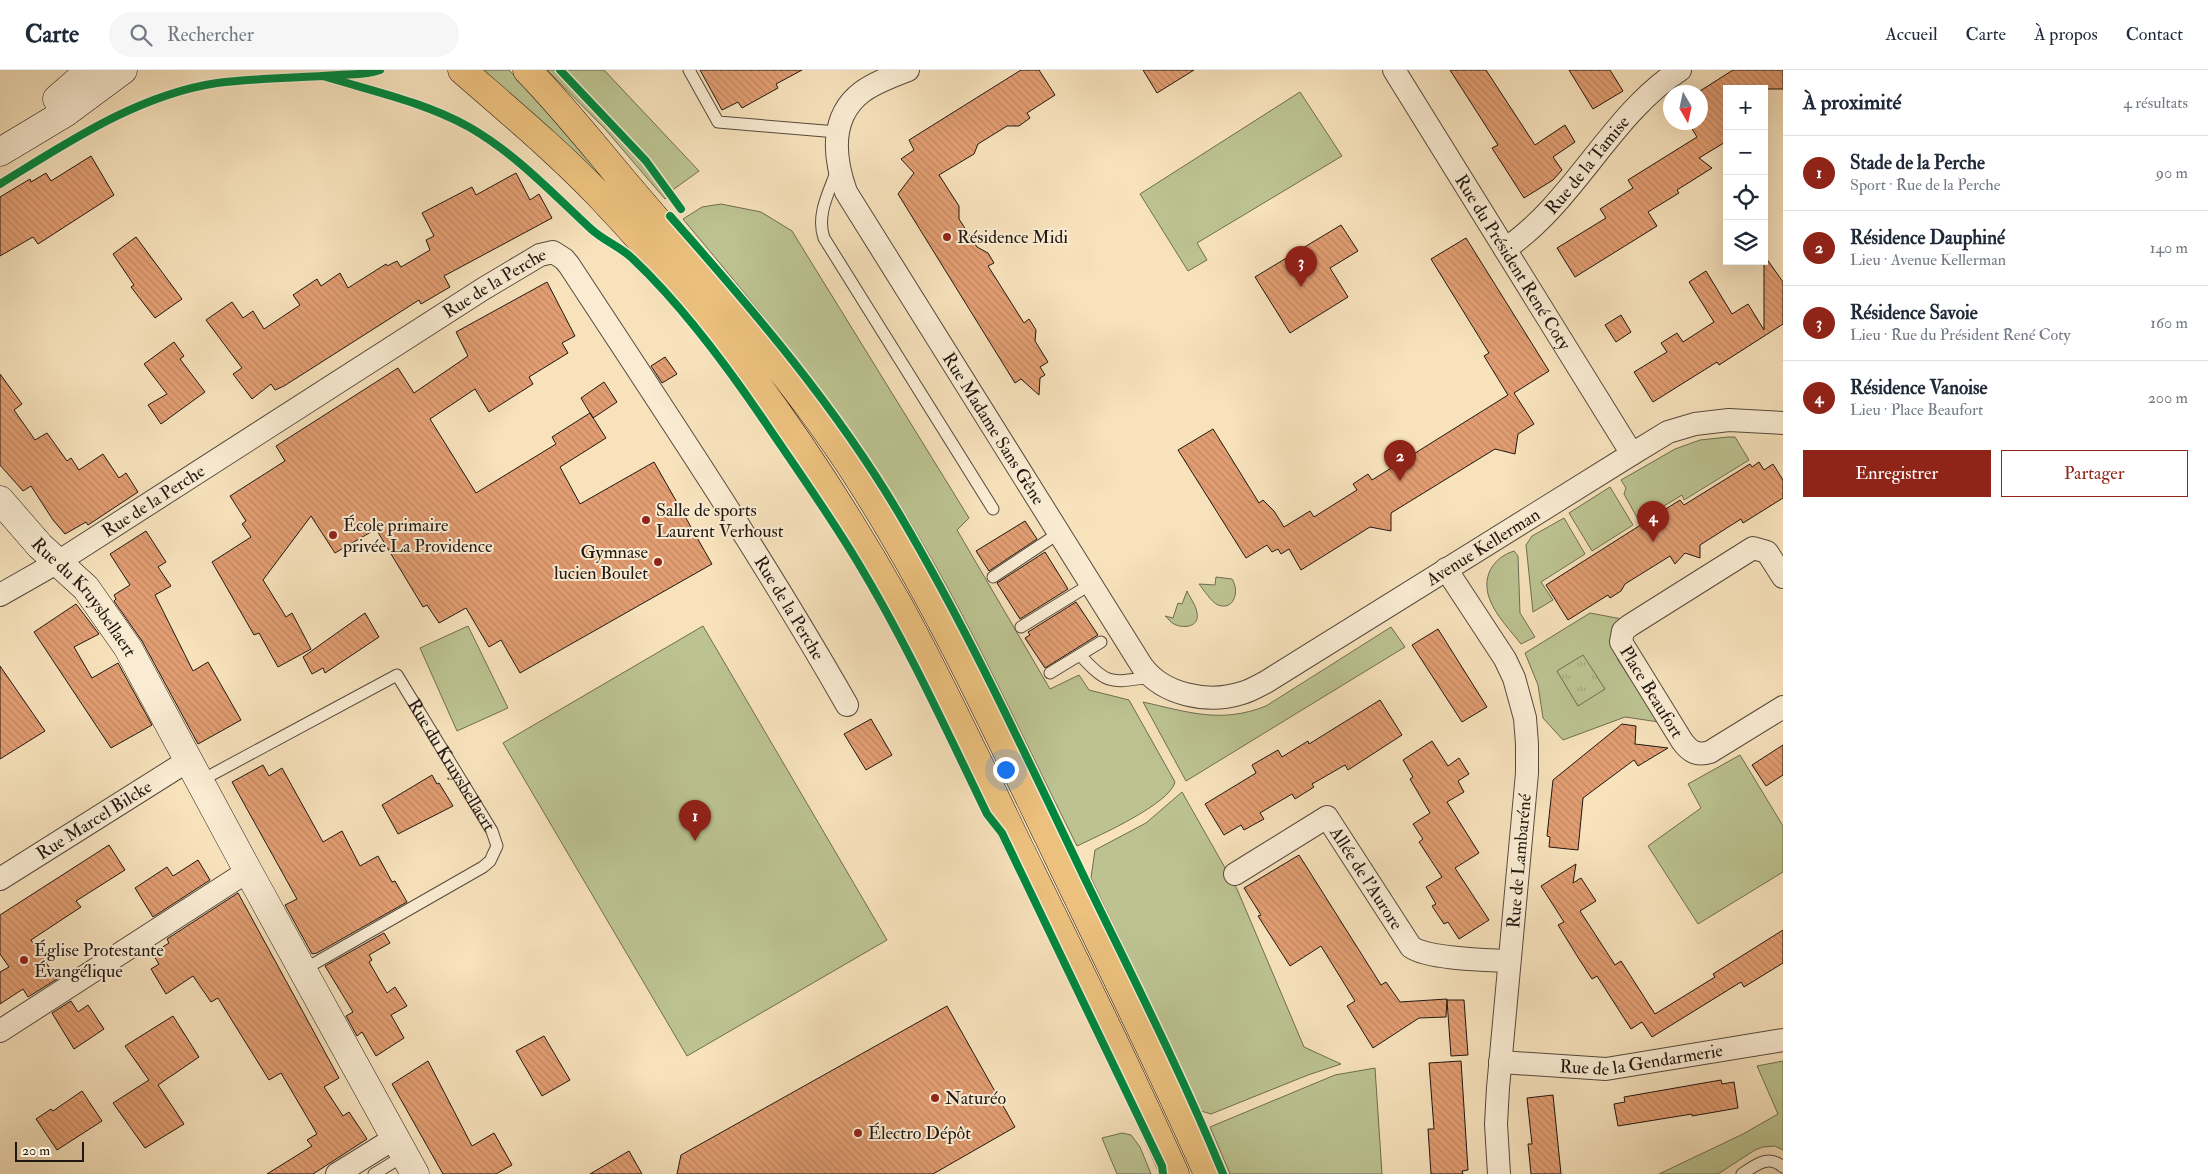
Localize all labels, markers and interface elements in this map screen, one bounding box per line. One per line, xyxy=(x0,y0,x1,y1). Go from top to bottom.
search box xyxy=(109,12,459,57)
text: Carte xyxy=(25,19,79,50)
icon: search xyxy=(127,21,155,49)
text: Rechercher xyxy=(167,23,254,47)
text: Accueil xyxy=(1885,23,1938,46)
text: Carte xyxy=(1966,23,2006,46)
text: À propos xyxy=(2034,23,2098,46)
text: Contact xyxy=(2126,23,2183,46)
north arrow xyxy=(1663,85,1708,130)
map controls xyxy=(1723,85,1768,265)
button: + xyxy=(1723,85,1768,130)
text: À proximité xyxy=(1803,89,1901,116)
text: 4 résultats xyxy=(2123,93,2188,113)
street label: Rue de la Tamise xyxy=(1540,111,1635,219)
button: − xyxy=(1723,130,1768,175)
text: Stade de la Perche xyxy=(1850,151,1985,175)
text: 1 xyxy=(1816,163,1822,183)
text: 90 m xyxy=(2156,163,2188,183)
street label: Rue du Président René Coty xyxy=(1450,170,1576,355)
button: locate xyxy=(1723,175,1768,220)
text: Sport · Rue de la Perche xyxy=(1850,175,2000,195)
button: layers xyxy=(1723,220,1768,265)
place label: Résidence Midi xyxy=(957,226,1068,249)
text: Résidence Dauphiné xyxy=(1850,226,2005,250)
marker: Résidence Midi xyxy=(941,231,953,243)
text: 2 xyxy=(1815,238,1823,258)
text: 140 m xyxy=(2150,238,2188,258)
street label: Rue de la Perche xyxy=(439,243,549,324)
pin: 3 xyxy=(1285,246,1317,287)
text: Lieu · Avenue Kellerman xyxy=(1850,250,2006,270)
text: Résidence Savoie xyxy=(1850,301,1978,325)
text: 3 xyxy=(1816,313,1822,333)
text: 160 m xyxy=(2150,313,2188,333)
text: Lieu · Rue du Président René Coty xyxy=(1850,325,2071,345)
street label: Rue Madame Sans Gêne xyxy=(937,348,1050,510)
text: Résidence Vanoise xyxy=(1850,376,1988,400)
text: 4 xyxy=(1815,388,1823,408)
text: 200 m xyxy=(2148,388,2188,408)
text: Lieu · Place Beaufort xyxy=(1850,400,1983,420)
pin: 2 xyxy=(1384,440,1416,481)
button: Enregistrer xyxy=(1803,450,1991,497)
button: Partager xyxy=(2001,450,2188,497)
street label: Rue de la Perche xyxy=(98,459,210,543)
place label: Salle de sports Laurent Verhoust xyxy=(656,499,784,543)
pin: 4 xyxy=(1637,501,1669,542)
street label: Avenue Kellerman xyxy=(1421,503,1544,592)
place label: École primaire privée La Providence xyxy=(342,514,493,558)
marker: Salle de sports Laurent Verhoust xyxy=(640,514,652,526)
marker: École primaire privée La Providence xyxy=(327,529,339,541)
street label: Rue du Kruysbellaert xyxy=(26,533,142,661)
place label: Gymnase lucien Boulet xyxy=(554,541,648,585)
street label: Rue de la Perche xyxy=(749,552,830,665)
marker: Gymnase lucien Boulet xyxy=(652,556,664,568)
street label: Place Beaufort xyxy=(1614,641,1688,742)
street label: Rue du Kruysbellaert xyxy=(402,695,501,836)
your location xyxy=(993,757,1019,783)
street label: Rue Marcel Bilcke xyxy=(32,775,157,865)
street label: Rue de Lambaréné xyxy=(1502,792,1537,929)
pin: 1 xyxy=(679,800,711,841)
street label: Allée de l'Aurore xyxy=(1324,822,1408,935)
place label: Église Protestante Évangélique xyxy=(34,939,164,983)
marker: Église Protestante Évangélique xyxy=(18,954,30,966)
street label: Rue de la Gendarmerie xyxy=(1559,1039,1725,1081)
place label: Naturéo xyxy=(945,1087,1006,1110)
marker: Naturéo xyxy=(929,1092,941,1104)
place label: Électro Dépôt xyxy=(868,1122,971,1145)
marker: Électro Dépôt xyxy=(852,1127,864,1139)
scale bar xyxy=(15,1139,84,1162)
text: 20 m xyxy=(22,1142,50,1159)

